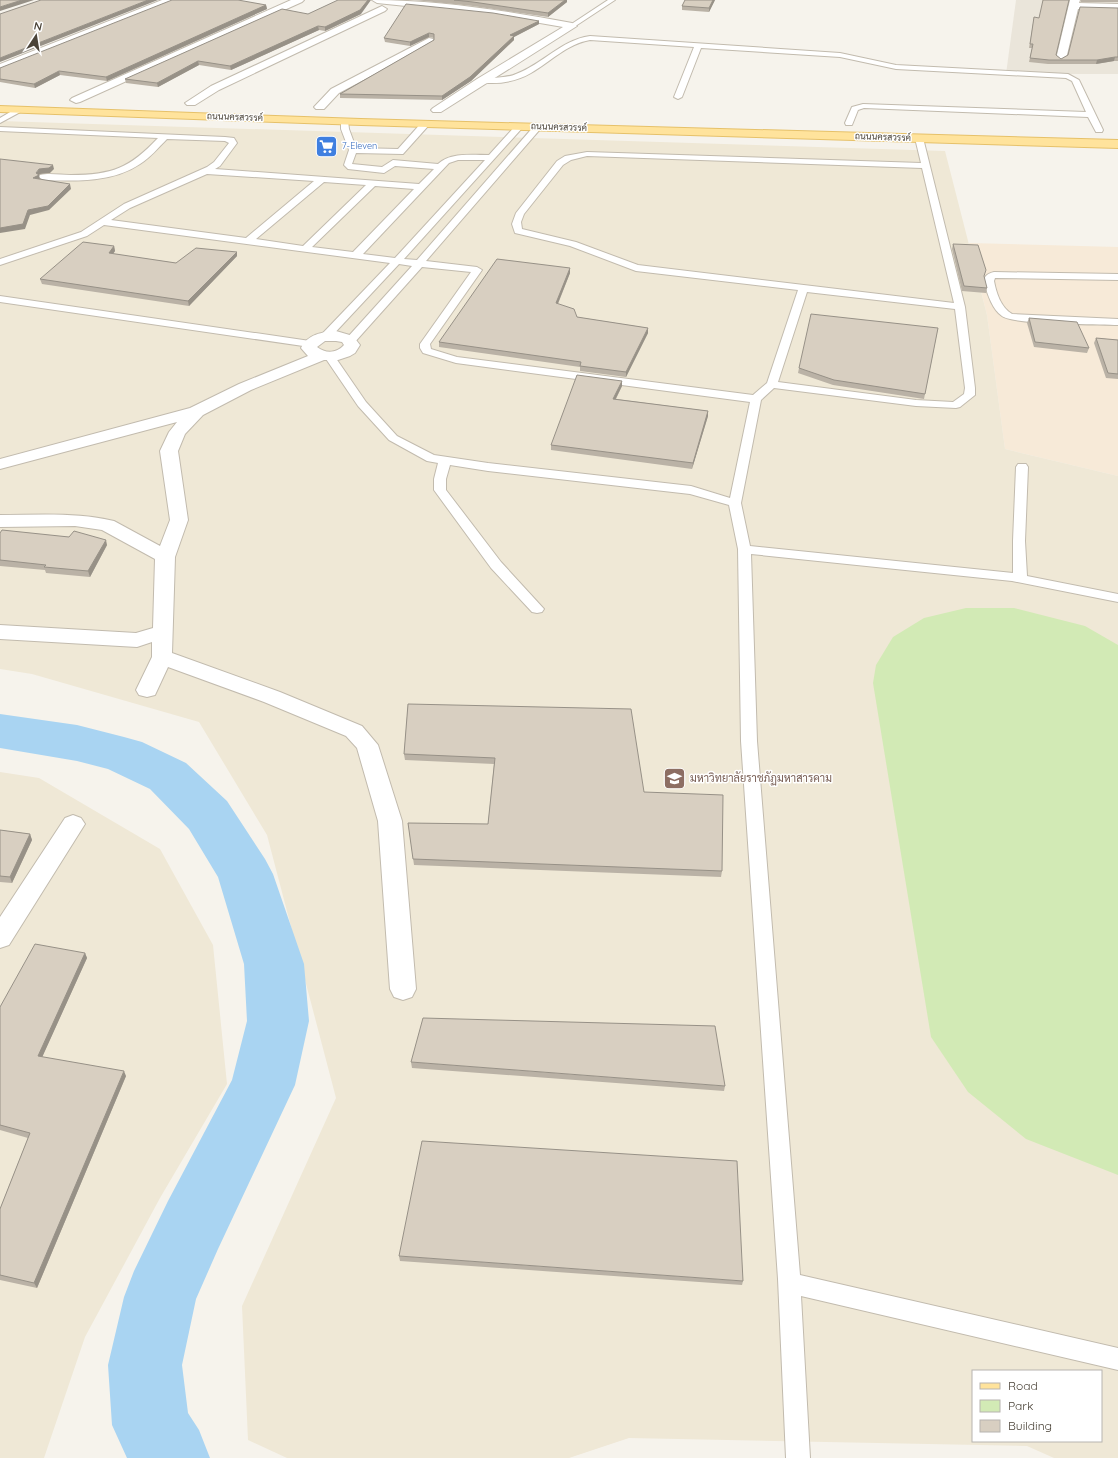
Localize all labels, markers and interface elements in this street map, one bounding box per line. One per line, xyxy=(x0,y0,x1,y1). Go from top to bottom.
north arrow xyxy=(16,16,56,56)
text: N xyxy=(33,19,43,34)
street label: ถนนนครสวรรค์ xyxy=(207,110,263,123)
street label: ถนนนครสวรรค์ xyxy=(531,120,587,133)
street label: ถนนนครสวรรค์ xyxy=(855,130,911,143)
supermarket icon: 7-Eleven xyxy=(313,133,339,159)
place label: 7-Eleven xyxy=(342,140,377,151)
school or university icon: มหาวิทยาลัยราชภัฏมหาสารคาม xyxy=(662,765,688,791)
place label: มหาวิทยาลัยราชภัฏมหาสารคาม xyxy=(690,771,832,786)
legend xyxy=(972,1370,1102,1442)
text: Road xyxy=(1008,1378,1038,1393)
text: Park xyxy=(1008,1398,1033,1413)
text: Building xyxy=(1008,1418,1052,1433)

